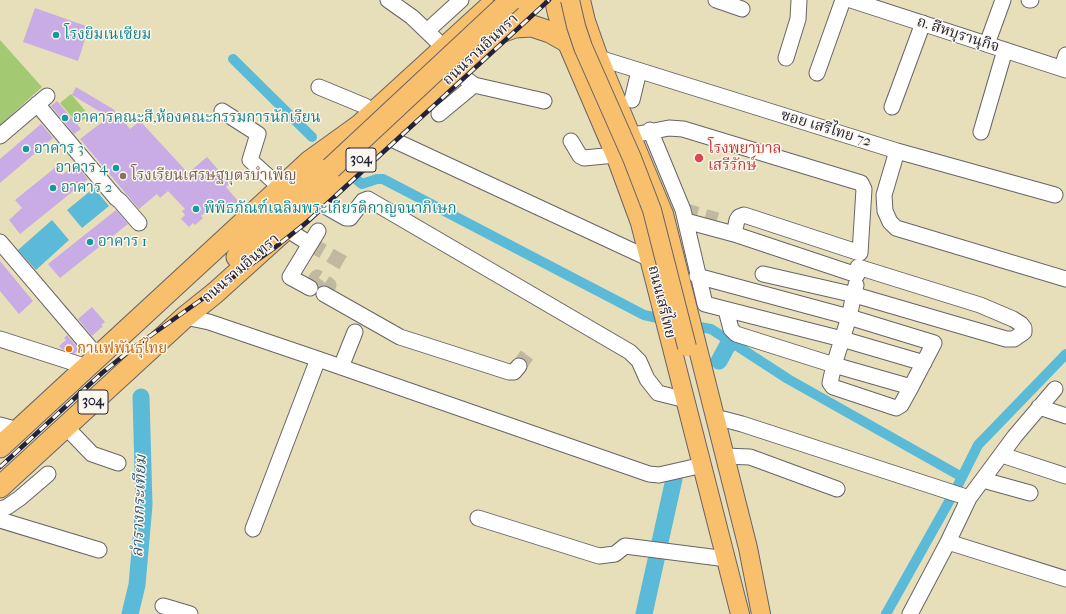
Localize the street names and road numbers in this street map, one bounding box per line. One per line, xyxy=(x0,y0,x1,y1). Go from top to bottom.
street label: ถนนรามอินทรา xyxy=(439,10,523,90)
street label: ถ. สีหบุรานุกิจ xyxy=(914,13,1002,57)
street label: ซอย เสรีไทย 72 xyxy=(779,107,873,151)
road number: 304 xyxy=(346,148,376,172)
street label: ถนนรามอินทรา xyxy=(199,230,283,308)
street label: ถนนเสรีไทย xyxy=(643,264,679,340)
road number: 304 xyxy=(78,390,108,414)

